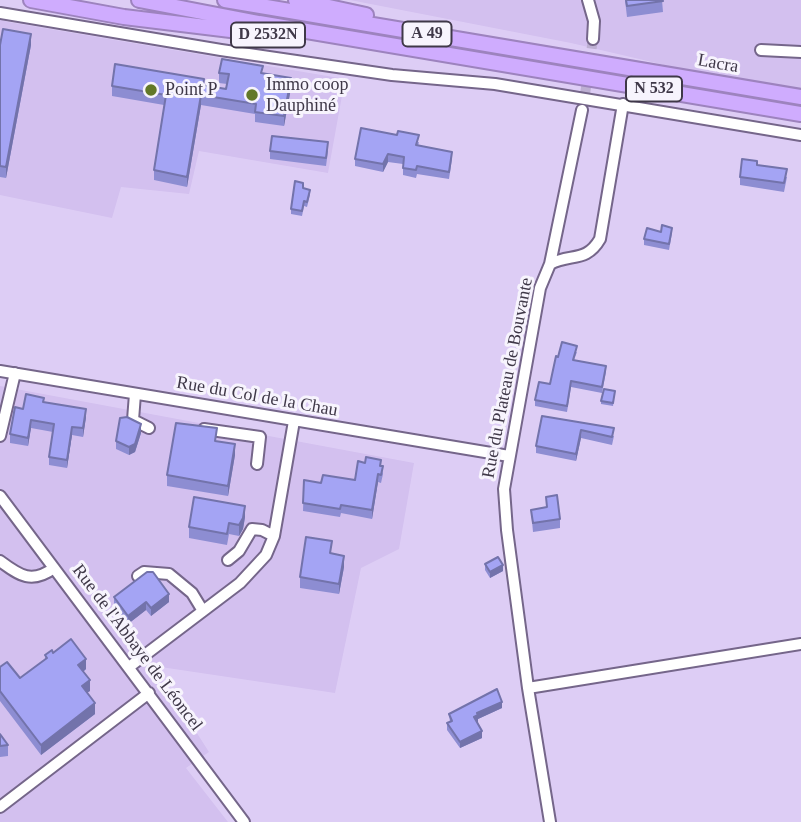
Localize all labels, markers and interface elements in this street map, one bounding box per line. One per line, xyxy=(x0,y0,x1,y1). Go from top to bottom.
road number: D 2532N xyxy=(231,22,305,48)
road number: A 49 xyxy=(402,22,452,46)
street label: Lacra xyxy=(696,50,740,78)
place label: Immo coop Dauphiné xyxy=(266,74,348,116)
road number: N 532 xyxy=(626,76,682,102)
place label: Point P xyxy=(165,79,218,101)
marker: Point P xyxy=(143,82,159,98)
marker: Immo coop Dauphiné xyxy=(244,87,260,103)
street label: Rue du Plateau de Bouvante xyxy=(478,276,538,480)
street label: Rue du Col de la Chau xyxy=(175,372,339,422)
street label: Rue de l'Abbaye de Léoncel xyxy=(67,560,207,736)

